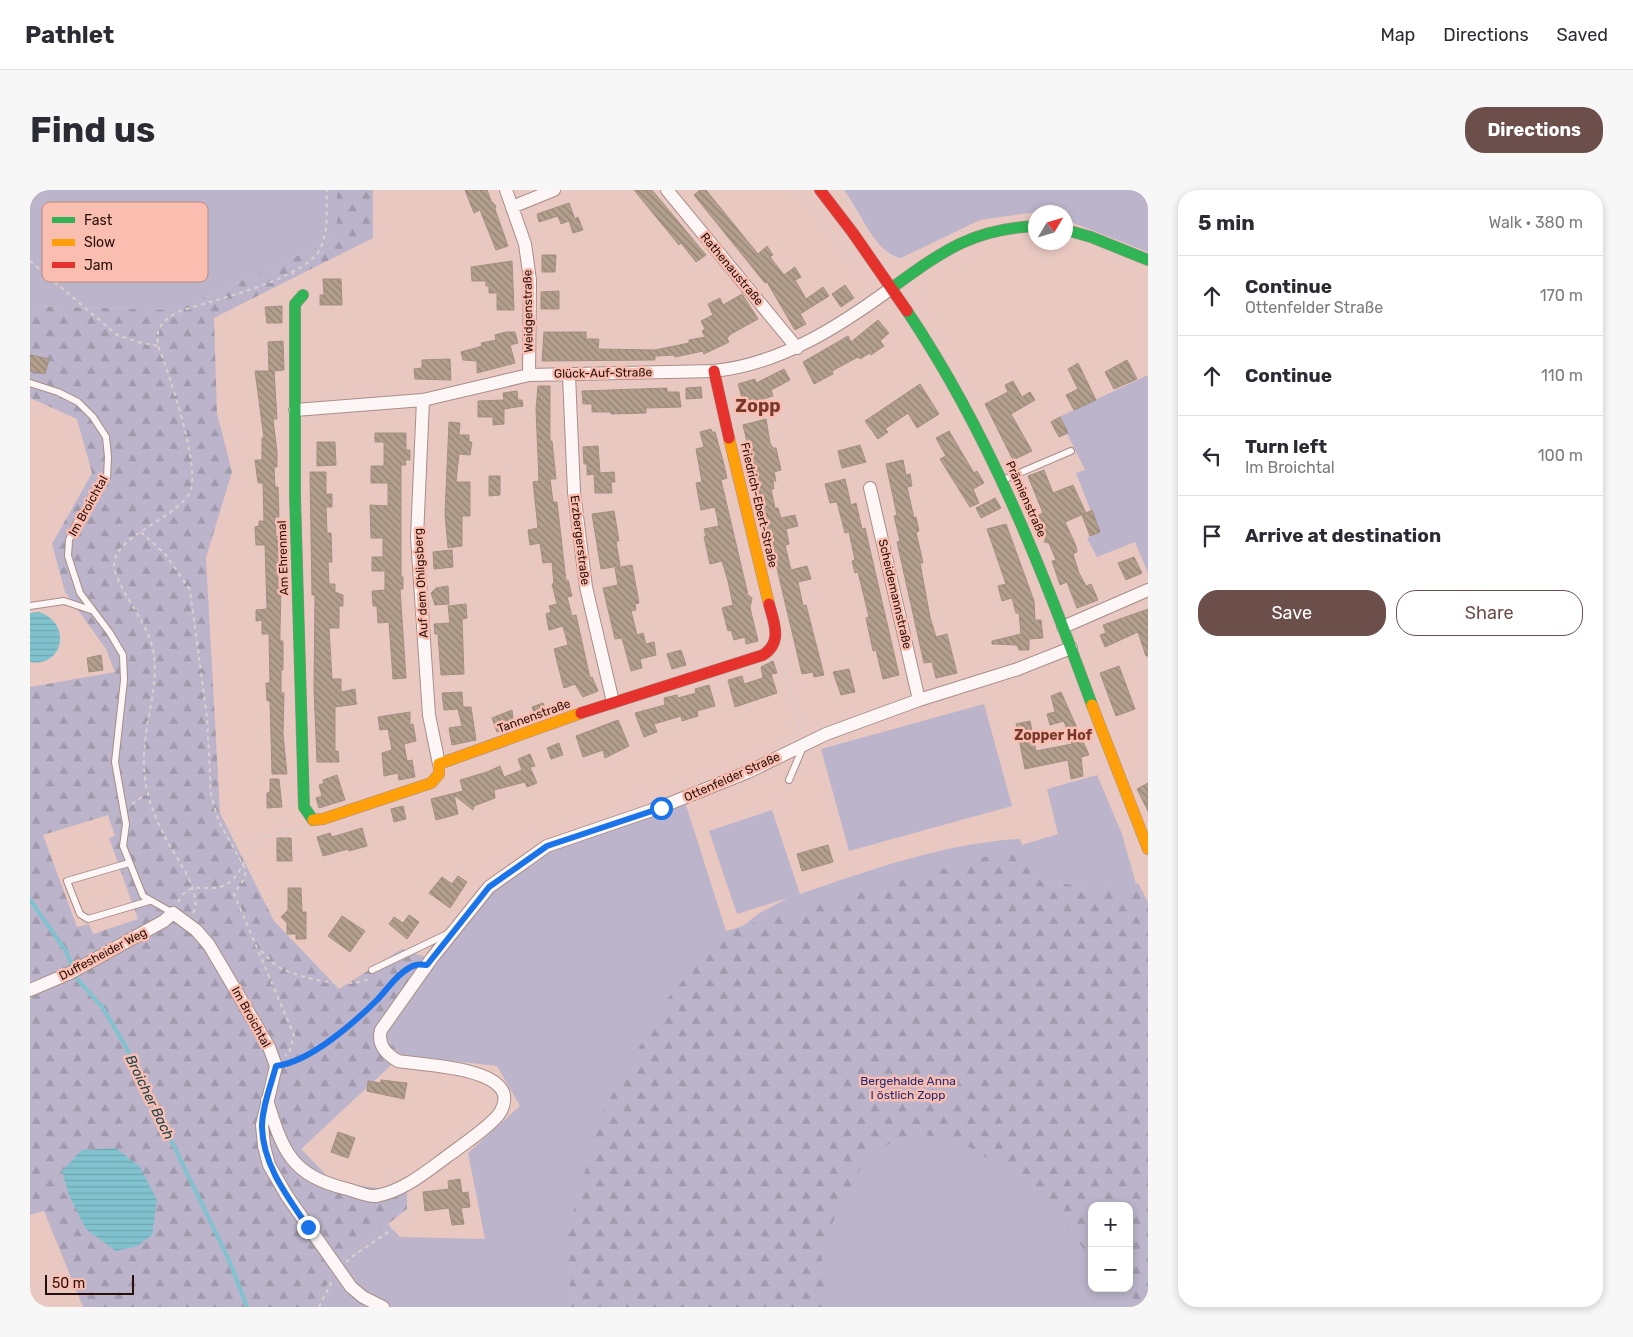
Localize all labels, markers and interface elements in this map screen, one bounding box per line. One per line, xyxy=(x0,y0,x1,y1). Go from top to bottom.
text: Pathlet xyxy=(25,21,114,49)
text: Map xyxy=(1380,24,1415,46)
text: Directions xyxy=(1443,24,1529,46)
text: Saved xyxy=(1557,24,1608,46)
button: Directions xyxy=(1465,107,1603,153)
text: Find us xyxy=(30,109,155,151)
legend xyxy=(42,202,208,282)
north arrow xyxy=(1028,205,1073,250)
text: 5 min xyxy=(1198,210,1255,235)
text: Fast xyxy=(84,212,113,229)
text: Walk · 380 m xyxy=(1489,213,1583,232)
street label: Rathenaustraße xyxy=(698,230,766,308)
text: Slow xyxy=(84,234,115,251)
text: Jam xyxy=(84,257,113,274)
street label: Weidgenstraße xyxy=(520,269,536,353)
text: Continue xyxy=(1245,275,1332,298)
icon: ahead xyxy=(1198,282,1226,310)
text: 170 m xyxy=(1540,286,1583,305)
text: Ottenfelder Straße xyxy=(1245,298,1383,317)
icon: ahead xyxy=(1198,362,1226,390)
text: Continue xyxy=(1245,364,1332,387)
street label: Glück-Auf-Straße xyxy=(554,365,652,381)
text: 110 m xyxy=(1541,366,1583,385)
district label: Zopp xyxy=(735,395,781,417)
text: Turn left xyxy=(1245,435,1327,458)
street label: Friedrich-Ebert-Straße xyxy=(738,441,780,569)
icon: left xyxy=(1198,442,1226,470)
text: 100 m xyxy=(1538,446,1583,465)
text: Im Broichtal xyxy=(1245,458,1335,477)
street label: Prämienstraße xyxy=(1003,459,1049,540)
street label: Im Broichtal xyxy=(66,473,110,539)
street label: Erzbergerstraße xyxy=(568,494,592,586)
street label: Am Ehrenmal xyxy=(275,520,291,596)
icon: arrive xyxy=(1198,522,1226,550)
text: Arrive at destination xyxy=(1245,524,1441,547)
street label: Auf dem Ohligsberg xyxy=(411,528,431,638)
street label: Scheidemannstraße xyxy=(876,538,915,651)
button: Save xyxy=(1198,590,1386,636)
button: Share xyxy=(1396,590,1583,636)
street label: Tannenstraße xyxy=(496,696,573,736)
district label: Zopper Hof xyxy=(1014,727,1093,744)
street label: Ottenfelder Straße xyxy=(682,749,782,804)
route start xyxy=(650,797,673,820)
street label: Duffesheider Weg xyxy=(57,925,149,983)
street label: Im Broichtal xyxy=(229,984,273,1050)
water label: Broicher Bach xyxy=(122,1052,177,1143)
park label: Bergehalde Anna I östlich Zopp xyxy=(860,1074,956,1102)
map controls xyxy=(1088,1202,1133,1292)
button: + xyxy=(1088,1202,1133,1247)
route end xyxy=(297,1216,320,1239)
button: − xyxy=(1088,1247,1133,1292)
scale bar xyxy=(45,1272,134,1295)
text: 50 m xyxy=(52,1275,85,1292)

